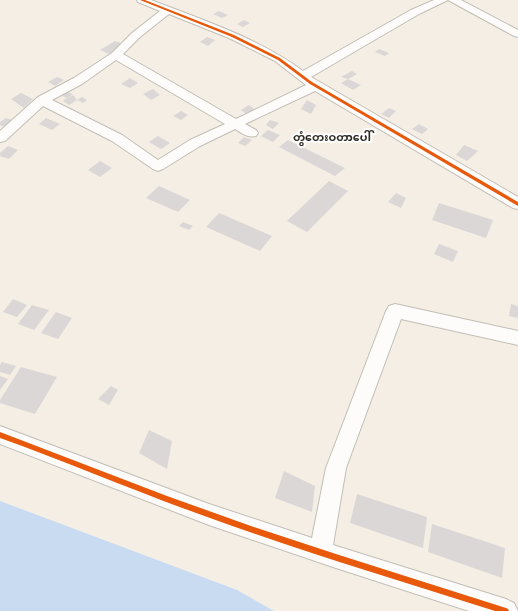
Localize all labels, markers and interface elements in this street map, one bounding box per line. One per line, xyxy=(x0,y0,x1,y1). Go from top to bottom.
district label: တွံတေးဝတာပေါ် xyxy=(293,130,374,147)

